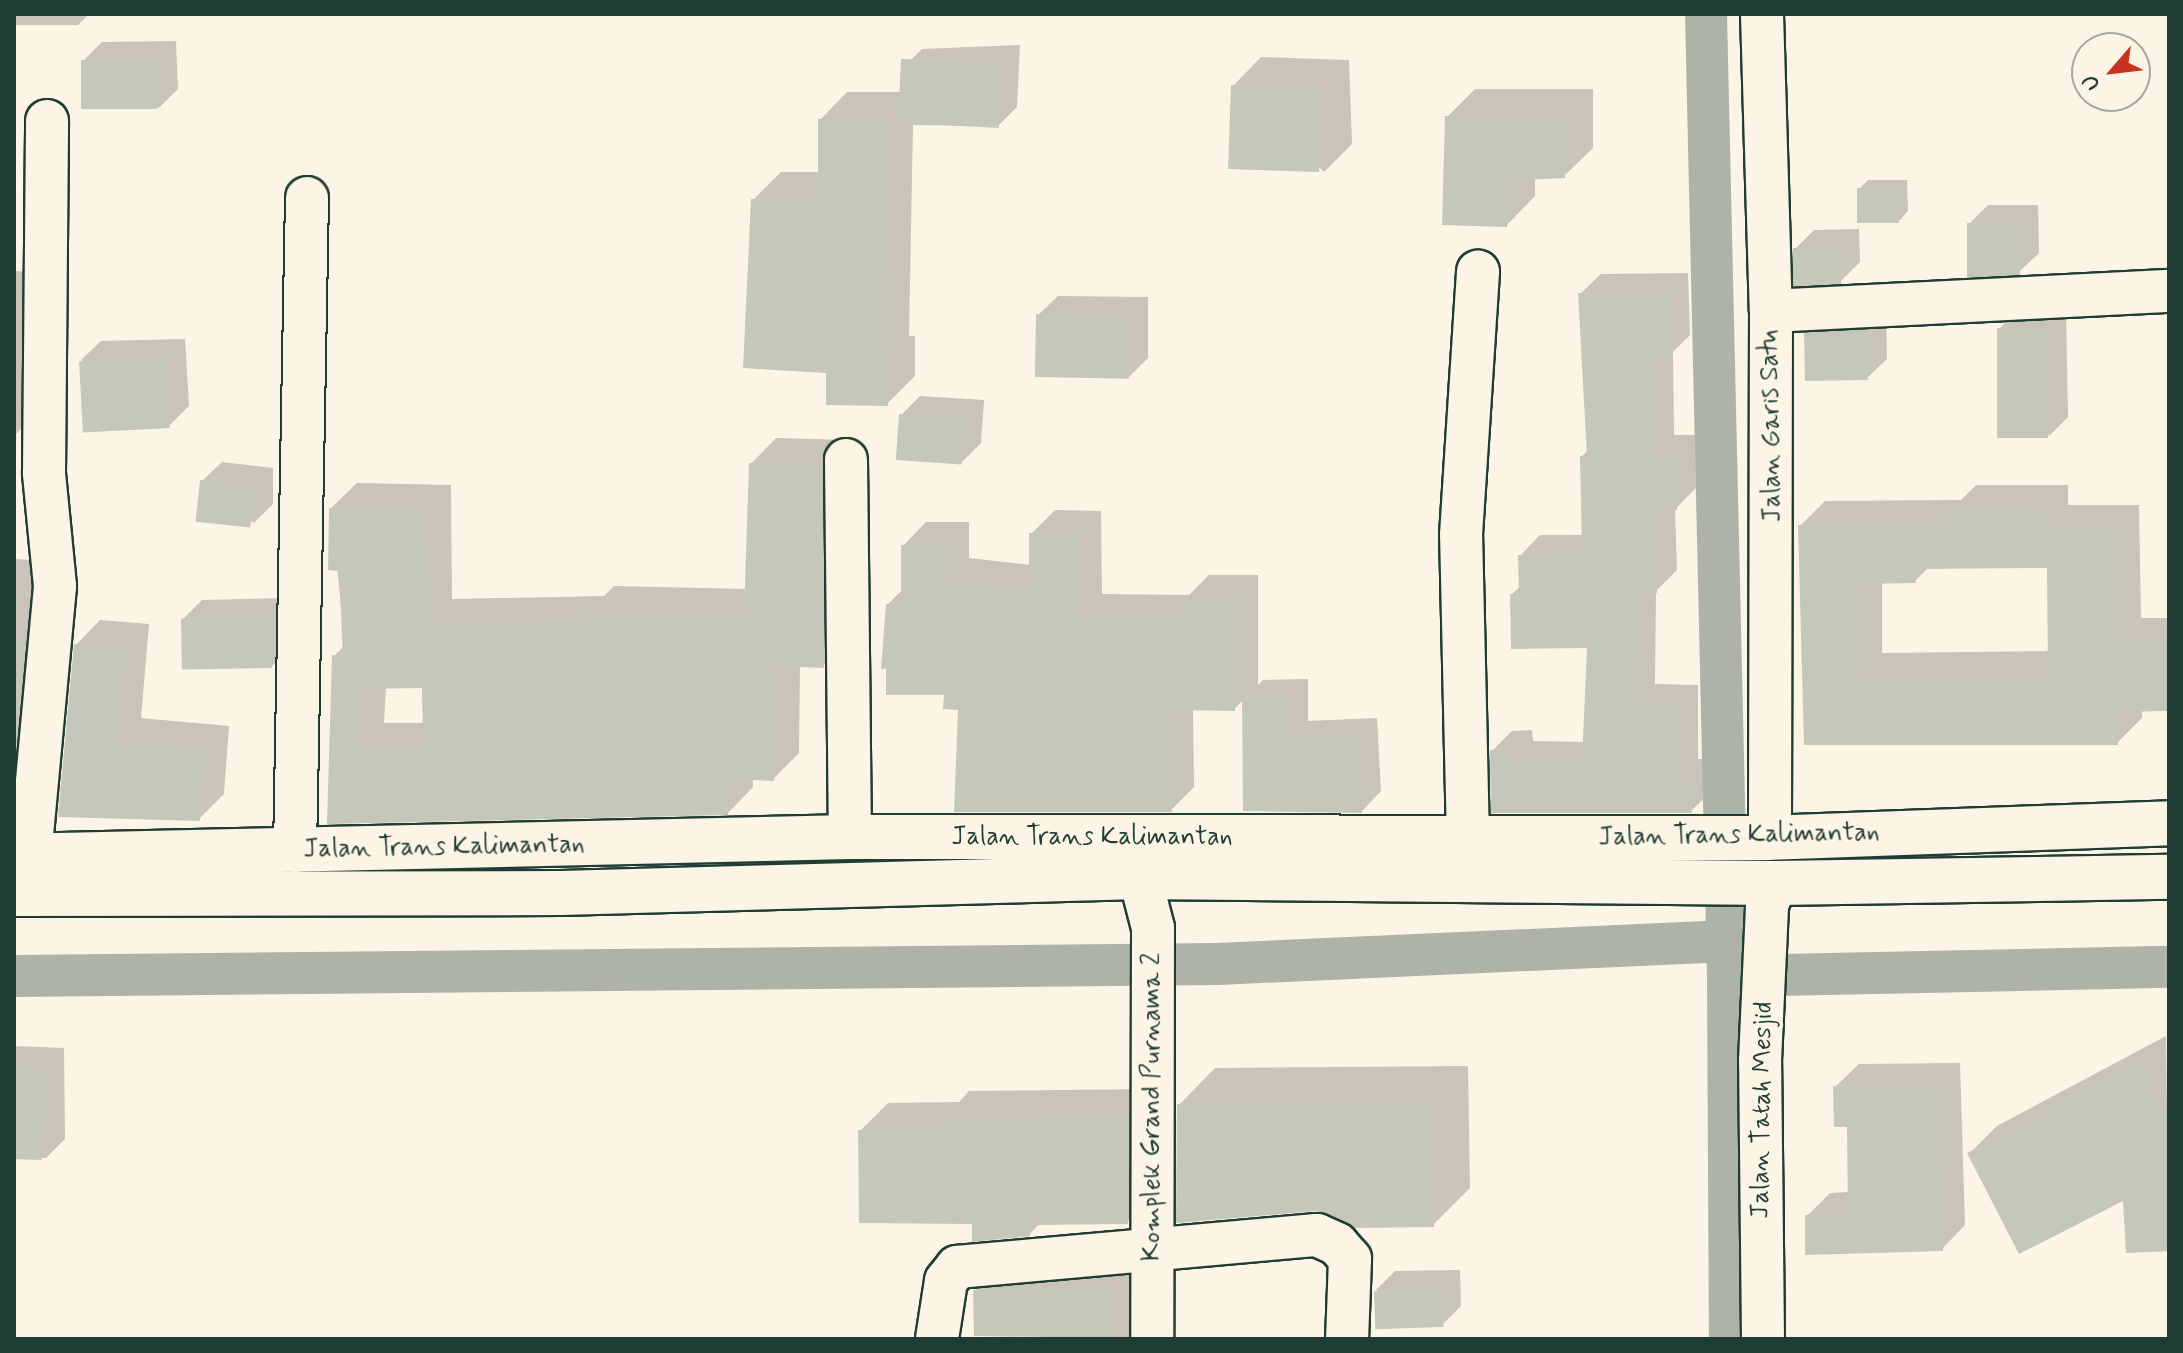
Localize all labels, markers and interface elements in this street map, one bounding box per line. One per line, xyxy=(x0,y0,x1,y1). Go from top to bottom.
north arrow xyxy=(2071,32,2151,112)
text: U xyxy=(2076,69,2107,95)
street label: Jalan Garis Satu xyxy=(1755,331,1789,521)
street label: Jalan Trans Kalimantan xyxy=(1598,818,1880,854)
street label: Jalan Trans Kalimantan xyxy=(951,822,1233,854)
street label: Jalan Trans Kalimantan xyxy=(303,830,585,866)
street label: Komplek Grand Purnama 2 xyxy=(1137,951,1169,1263)
street label: Jalan Tatah Mesjid xyxy=(1746,1004,1780,1216)

